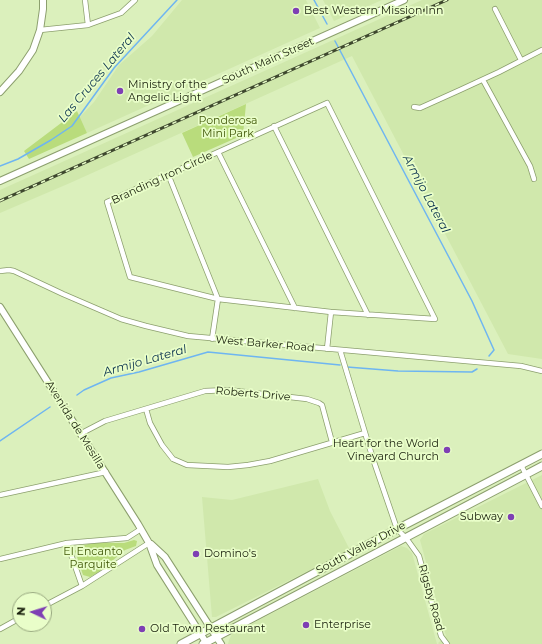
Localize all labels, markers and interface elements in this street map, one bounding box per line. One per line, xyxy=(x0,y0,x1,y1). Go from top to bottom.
place label: Best Western Mission Inn xyxy=(304,4,443,18)
marker: Best Western Mission Inn xyxy=(291,6,301,16)
water label: Las Cruces Lateral xyxy=(56,31,138,125)
street label: South Main Street xyxy=(220,35,316,87)
place label: Ministry of the Angelic Light xyxy=(128,78,207,104)
marker: Ministry of the Angelic Light xyxy=(115,86,125,96)
park label: Ponderosa Mini Park xyxy=(198,114,258,140)
street label: Branding Iron Circle xyxy=(109,149,215,207)
water label: Armijo Lateral xyxy=(399,153,453,235)
street label: West Barker Road xyxy=(215,333,315,355)
water label: Armijo Lateral xyxy=(102,342,188,380)
street label: Avenida de Mesilla xyxy=(42,378,108,472)
street label: Roberts Drive xyxy=(215,384,291,404)
place label: Heart for the World Vineyard Church xyxy=(333,437,439,463)
marker: Heart for the World Vineyard Church xyxy=(442,445,452,455)
place label: Subway xyxy=(460,510,503,524)
marker: Subway xyxy=(506,512,516,522)
street label: South Valley Drive xyxy=(314,519,408,577)
park label: El Encanto Parquite xyxy=(63,545,123,571)
place label: Domino's xyxy=(204,547,256,561)
marker: Domino's xyxy=(191,549,201,559)
street label: Rigsby Road xyxy=(415,563,447,633)
north arrow xyxy=(12,592,52,632)
text: N xyxy=(14,606,28,616)
place label: Enterprise xyxy=(314,618,371,632)
marker: Enterprise xyxy=(301,620,311,630)
place label: Old Town Restaurant xyxy=(150,622,265,636)
marker: Old Town Restaurant xyxy=(137,624,147,634)

